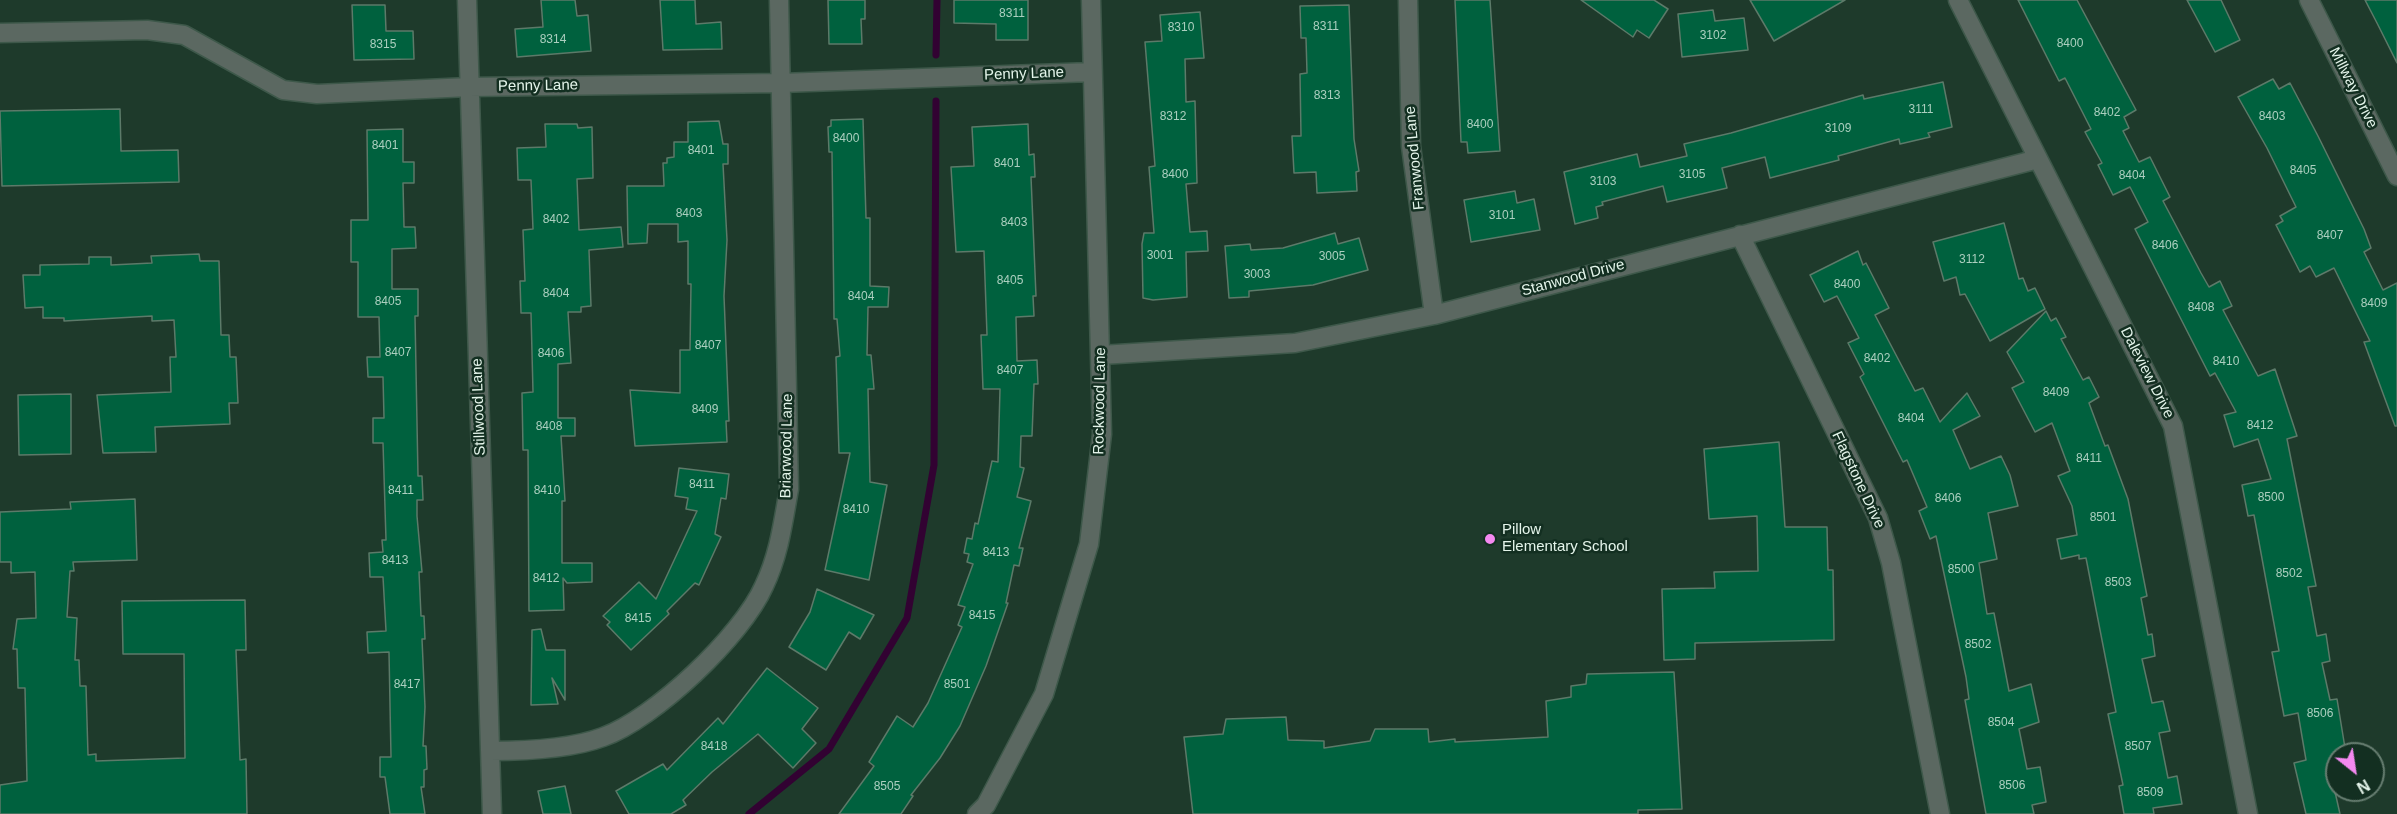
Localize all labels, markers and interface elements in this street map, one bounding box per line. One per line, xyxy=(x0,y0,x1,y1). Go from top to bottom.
house number: 8311 xyxy=(999,7,1025,21)
house number: 8311 xyxy=(1313,20,1339,34)
house number: 8310 xyxy=(1168,21,1194,35)
house number: 3102 xyxy=(1700,29,1726,43)
house number: 8314 xyxy=(540,33,566,47)
house number: 8400 xyxy=(2057,37,2083,51)
house number: 8315 xyxy=(370,38,396,52)
street label: Millway Drive xyxy=(2325,45,2381,131)
street label: Penny Lane xyxy=(984,64,1064,84)
street label: Penny Lane xyxy=(498,76,578,96)
house number: 8313 xyxy=(1314,89,1340,103)
house number: 3111 xyxy=(1909,103,1933,117)
street label: Franwood Lane xyxy=(1401,105,1429,211)
house number: 8402 xyxy=(2094,106,2120,120)
house number: 8312 xyxy=(1160,110,1186,124)
house number: 8403 xyxy=(2259,110,2285,124)
house number: 8400 xyxy=(1467,118,1493,132)
house number: 3109 xyxy=(1825,122,1851,136)
house number: 8400 xyxy=(833,132,859,146)
house number: 8401 xyxy=(372,139,398,153)
house number: 8401 xyxy=(688,144,714,158)
house number: 8401 xyxy=(994,157,1020,171)
house number: 8405 xyxy=(2290,164,2316,178)
house number: 8400 xyxy=(1162,168,1188,182)
house number: 3105 xyxy=(1679,168,1705,182)
house number: 8404 xyxy=(2119,169,2145,183)
house number: 3103 xyxy=(1590,175,1616,189)
house number: 8403 xyxy=(676,207,702,221)
house number: 3101 xyxy=(1489,209,1515,223)
house number: 8402 xyxy=(543,213,569,227)
house number: 8403 xyxy=(1001,216,1027,230)
house number: 8407 xyxy=(2317,229,2343,243)
house number: 8406 xyxy=(2152,239,2178,253)
house number: 3001 xyxy=(1147,249,1173,263)
house number: 3005 xyxy=(1319,250,1345,264)
house number: 3112 xyxy=(1959,253,1985,267)
street label: Stanwood Drive xyxy=(1520,256,1626,300)
house number: 3003 xyxy=(1244,268,1270,282)
house number: 8405 xyxy=(997,274,1023,288)
house number: 8400 xyxy=(1834,278,1860,292)
house number: 8404 xyxy=(543,287,569,301)
house number: 8404 xyxy=(848,290,874,304)
house number: 8405 xyxy=(375,295,401,309)
house number: 8409 xyxy=(2361,297,2387,311)
house number: 8408 xyxy=(2188,301,2214,315)
street label: Daleview Drive xyxy=(2116,324,2178,422)
house number: 8407 xyxy=(695,339,721,353)
house number: 8407 xyxy=(385,346,411,360)
house number: 8406 xyxy=(538,347,564,361)
street label: Rockwood Lane xyxy=(1090,347,1110,455)
house number: 8402 xyxy=(1864,352,1890,366)
house number: 8410 xyxy=(2213,355,2239,369)
street label: Stillwood Lane xyxy=(468,358,490,456)
house number: 8407 xyxy=(997,364,1023,378)
house number: 8409 xyxy=(2043,386,2069,400)
street label: Briarwood Lane xyxy=(777,393,797,499)
house number: 8409 xyxy=(692,403,718,417)
house number: 8404 xyxy=(1898,412,1924,426)
house number: 8412 xyxy=(2247,419,2273,433)
house number: 8408 xyxy=(536,420,562,434)
street label: Flagstone Drive xyxy=(1828,429,1888,531)
house number: 8411 xyxy=(2076,452,2102,466)
house number: 8411 xyxy=(689,478,715,492)
house number: 8411 xyxy=(388,484,414,498)
house number: 8410 xyxy=(534,484,560,498)
house number: 8500 xyxy=(2258,491,2284,505)
house number: 8406 xyxy=(1935,492,1961,506)
house number: 8410 xyxy=(843,503,869,517)
house number: 8501 xyxy=(2090,511,2116,525)
place label: Pillow Elementary School xyxy=(1502,521,1628,556)
marker: Pillow Elementary School xyxy=(1483,532,1497,546)
house number: 8413 xyxy=(983,546,1009,560)
house number: 8413 xyxy=(382,554,408,568)
house number: 8500 xyxy=(1948,563,1974,577)
house number: 8502 xyxy=(2276,567,2302,581)
house number: 8412 xyxy=(533,572,559,586)
house number: 8503 xyxy=(2105,576,2131,590)
house number: 8415 xyxy=(969,609,995,623)
house number: 8415 xyxy=(625,612,651,626)
house number: 8502 xyxy=(1965,638,1991,652)
house number: 8417 xyxy=(394,678,420,692)
house number: 8501 xyxy=(944,678,970,692)
house number: 8506 xyxy=(2307,707,2333,721)
house number: 8504 xyxy=(1988,716,2014,730)
house number: 8418 xyxy=(701,740,727,754)
house number: 8507 xyxy=(2125,740,2151,754)
north arrow xyxy=(2325,742,2385,802)
text: N xyxy=(2354,776,2373,797)
house number: 8506 xyxy=(1999,779,2025,793)
house number: 8505 xyxy=(874,780,900,794)
house number: 8509 xyxy=(2137,786,2163,800)

